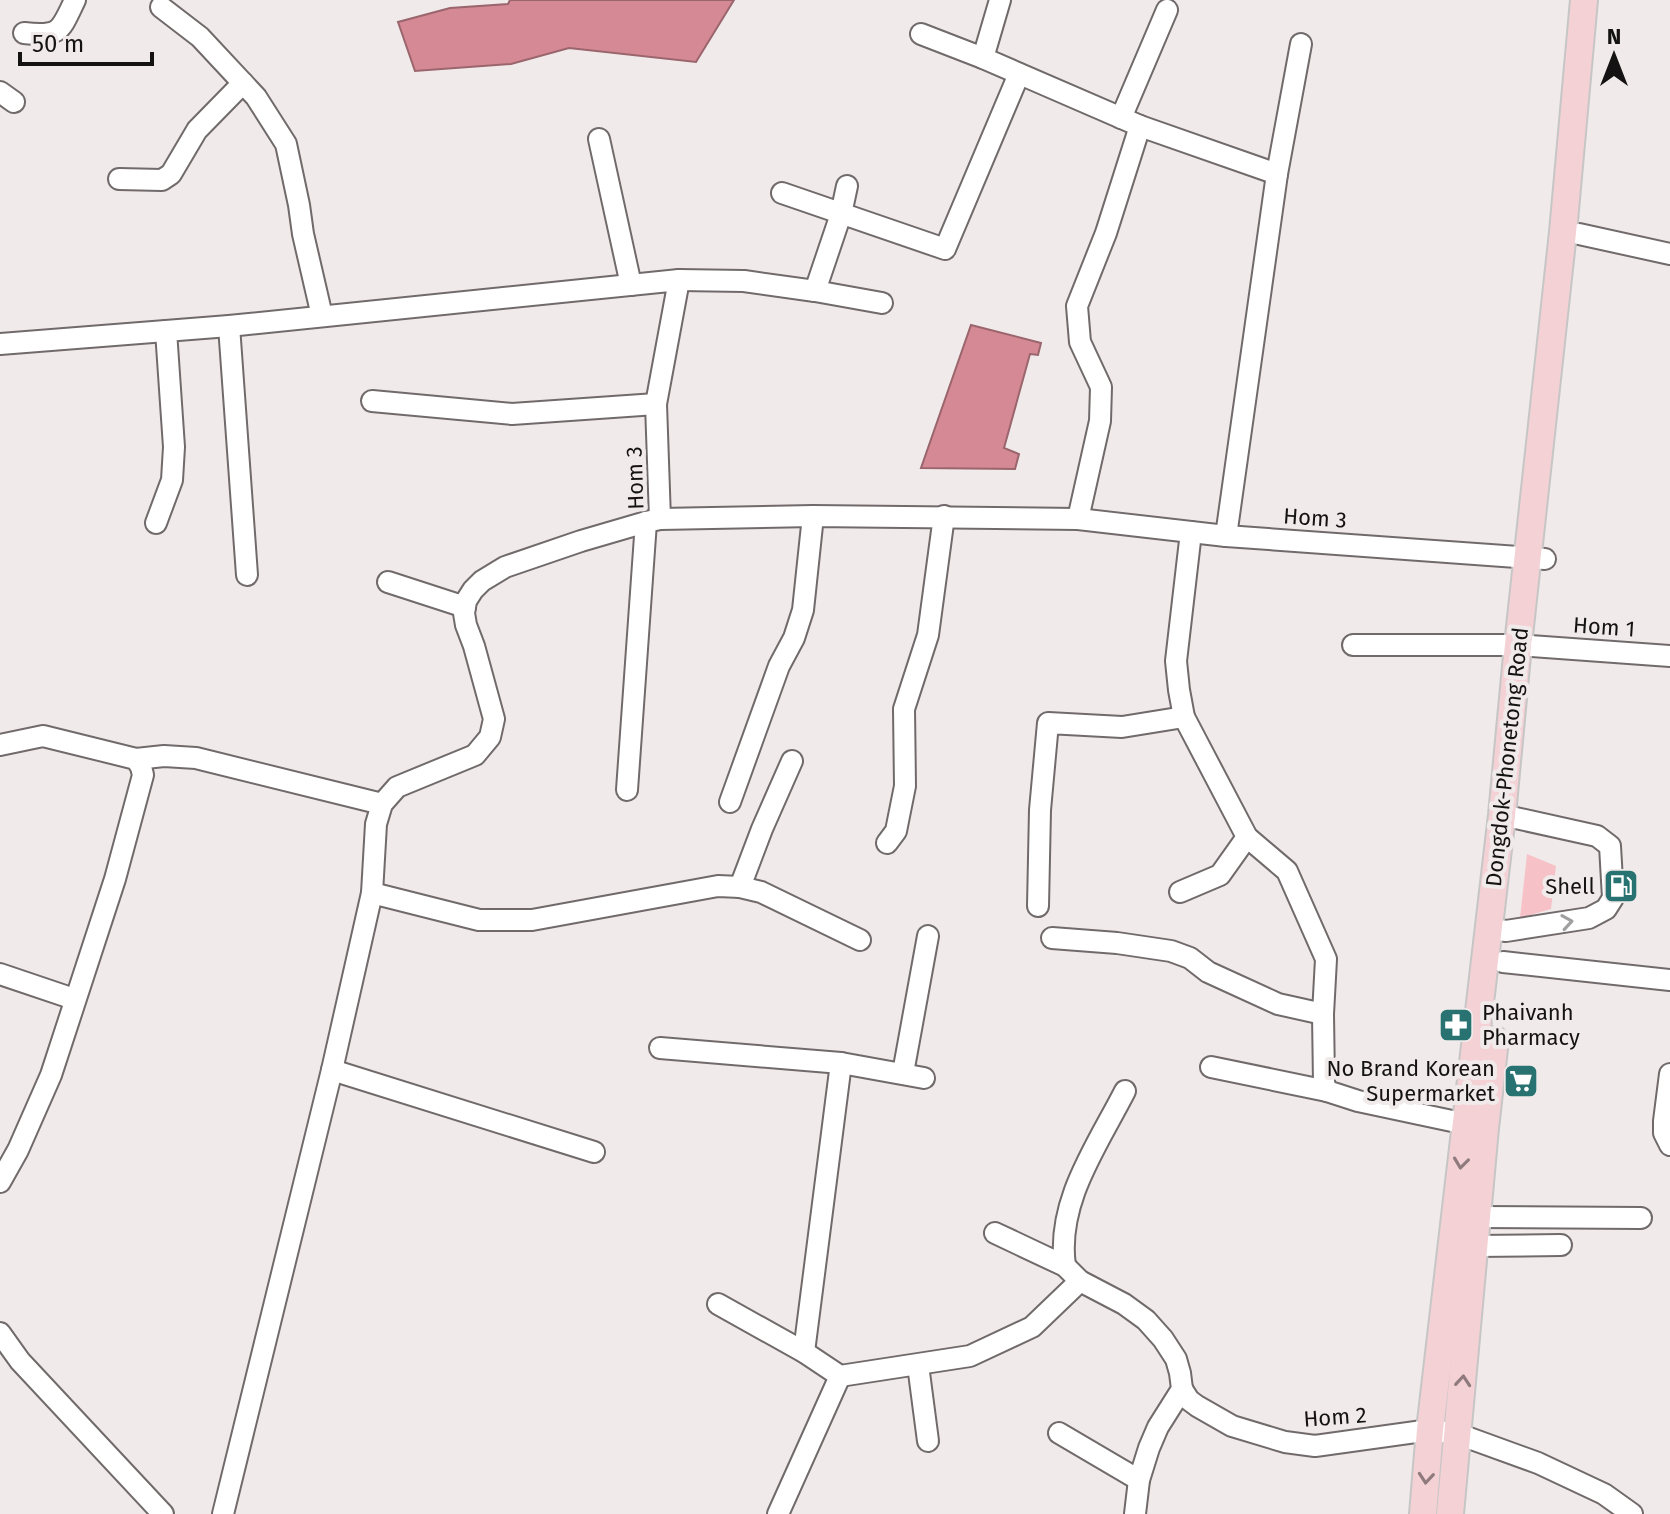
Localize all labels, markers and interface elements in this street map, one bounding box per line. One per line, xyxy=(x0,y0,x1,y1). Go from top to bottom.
scale bar xyxy=(20,16,152,66)
north arrow xyxy=(1574,16,1654,96)
text: N xyxy=(1607,23,1621,50)
text: 50 m xyxy=(32,30,84,58)
street label: Hom 3 xyxy=(620,446,650,510)
street label: Hom 3 xyxy=(1282,502,1348,534)
street label: Hom 1 xyxy=(1572,611,1636,643)
street label: Dongdok-Phonetong Road xyxy=(1480,626,1534,888)
fuel station icon: Shell xyxy=(1602,867,1640,905)
place label: Shell xyxy=(1545,873,1595,900)
one-way arrow xyxy=(1560,914,1574,931)
place label: Phaivanh Pharmacy xyxy=(1482,999,1580,1051)
pharmacy icon: Phaivanh Pharmacy xyxy=(1437,1006,1475,1044)
place label: No Brand Korean Supermarket xyxy=(1326,1055,1495,1107)
supermarket icon: No Brand Korean Supermarket xyxy=(1502,1062,1540,1100)
one-way arrow xyxy=(1453,1157,1470,1170)
one-way arrow xyxy=(1454,1374,1471,1387)
street label: Hom 2 xyxy=(1302,1401,1368,1433)
one-way arrow xyxy=(1418,1471,1435,1484)

